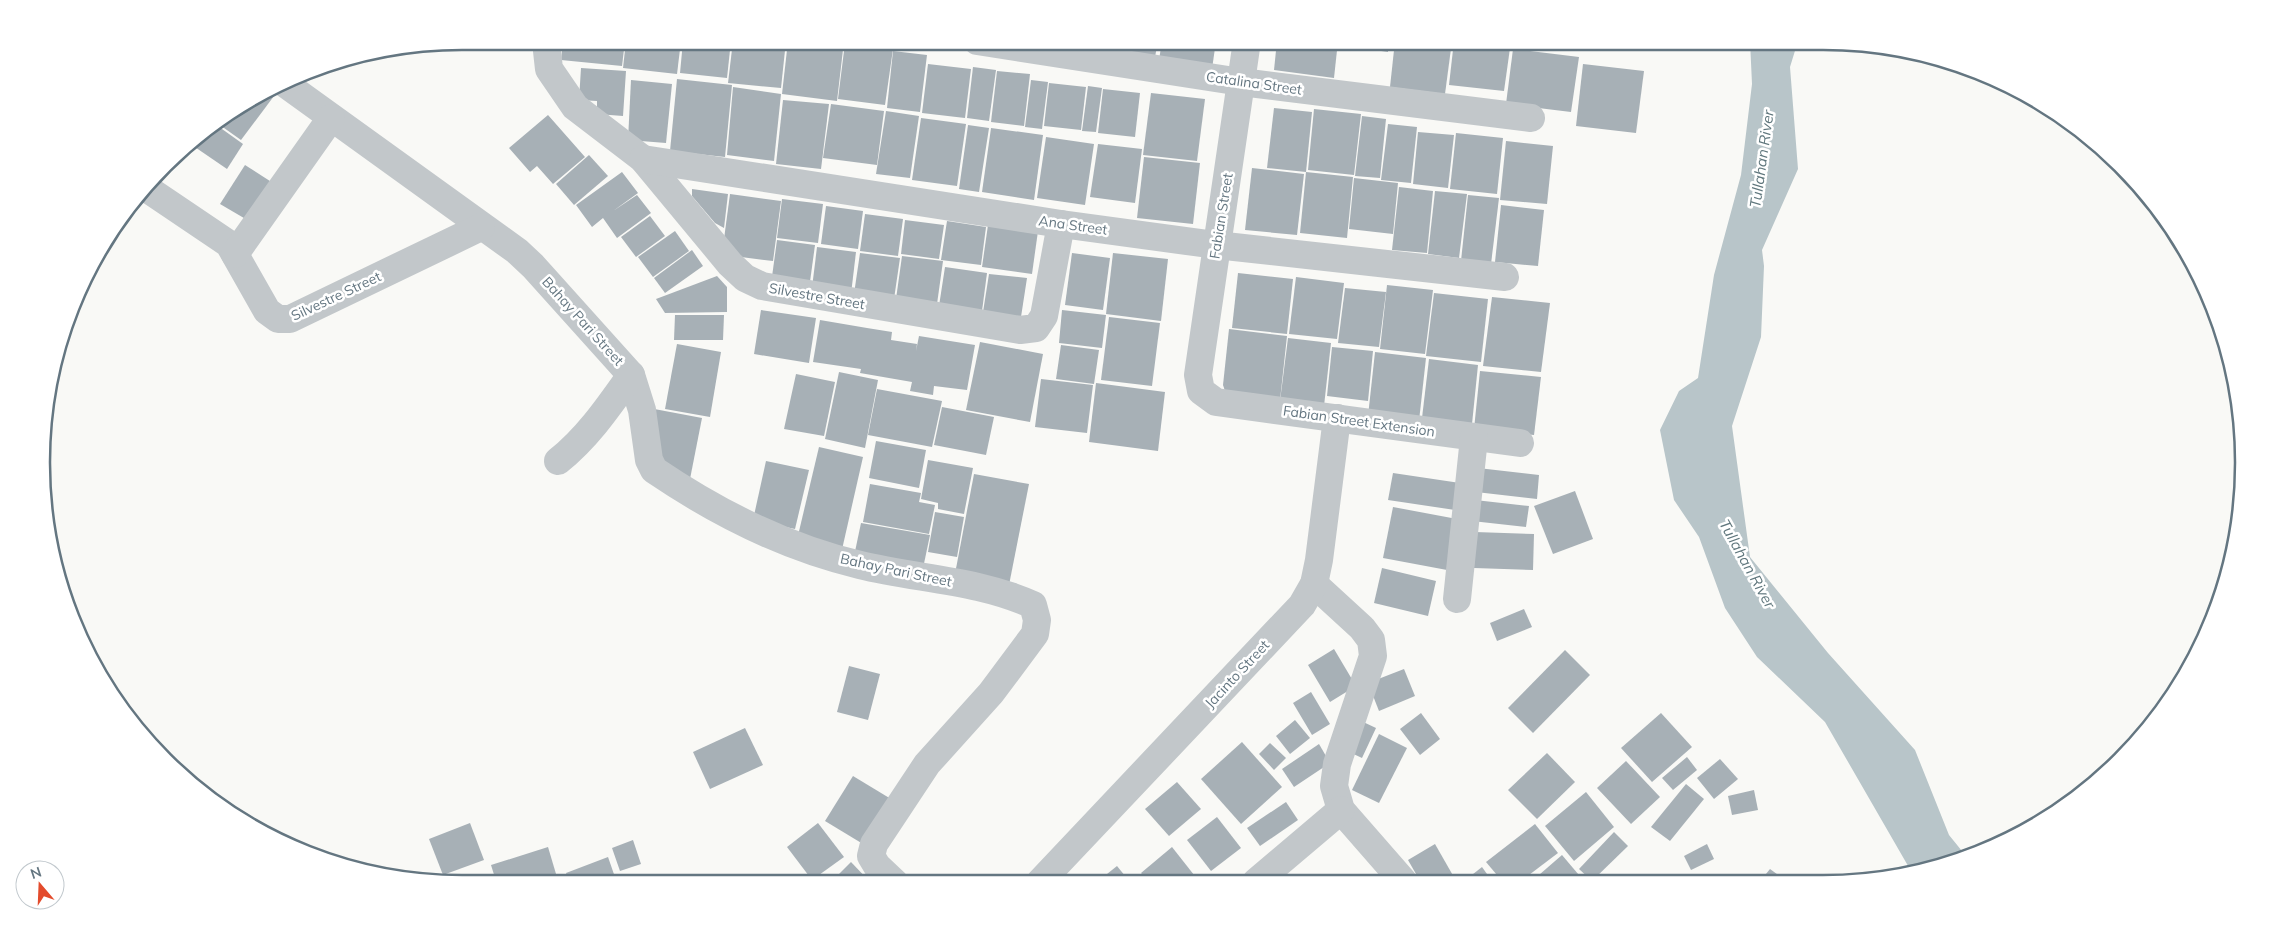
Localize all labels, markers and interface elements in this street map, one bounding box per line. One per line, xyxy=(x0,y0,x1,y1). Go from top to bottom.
street label: Catalina Street xyxy=(1205,67,1303,99)
water label: Tullahan River xyxy=(1745,108,1778,209)
street label: Fabian Street xyxy=(1205,172,1237,260)
street label: Ana Street xyxy=(1037,211,1109,239)
street label: Silvestre Street xyxy=(288,267,384,325)
street label: Bahay Pari Street xyxy=(538,273,628,369)
street label: Silvestre Street xyxy=(768,279,866,313)
street label: Fabian Street Extension xyxy=(1282,401,1436,441)
water label: Tullahan River xyxy=(1715,516,1780,612)
street label: Bahay Pari Street xyxy=(839,549,953,591)
street label: Jacinto Street xyxy=(1201,636,1273,712)
north arrow xyxy=(15,860,65,910)
text: N xyxy=(28,862,44,883)

